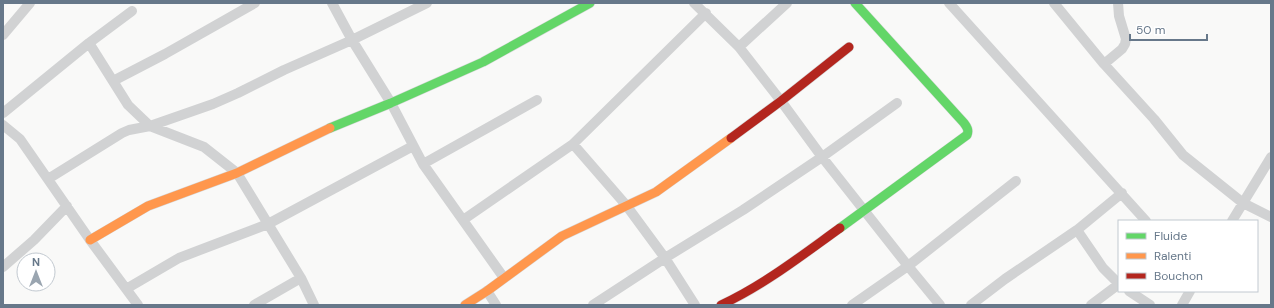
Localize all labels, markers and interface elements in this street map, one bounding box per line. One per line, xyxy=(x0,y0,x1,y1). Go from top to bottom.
scale bar xyxy=(1130,16,1207,42)
text: 50 m xyxy=(1136,22,1165,38)
legend xyxy=(1118,220,1258,292)
text: Fluide xyxy=(1154,228,1187,244)
text: Ralenti xyxy=(1154,248,1192,264)
north arrow xyxy=(16,252,56,292)
text: N xyxy=(32,255,40,269)
text: Bouchon xyxy=(1154,268,1203,284)

